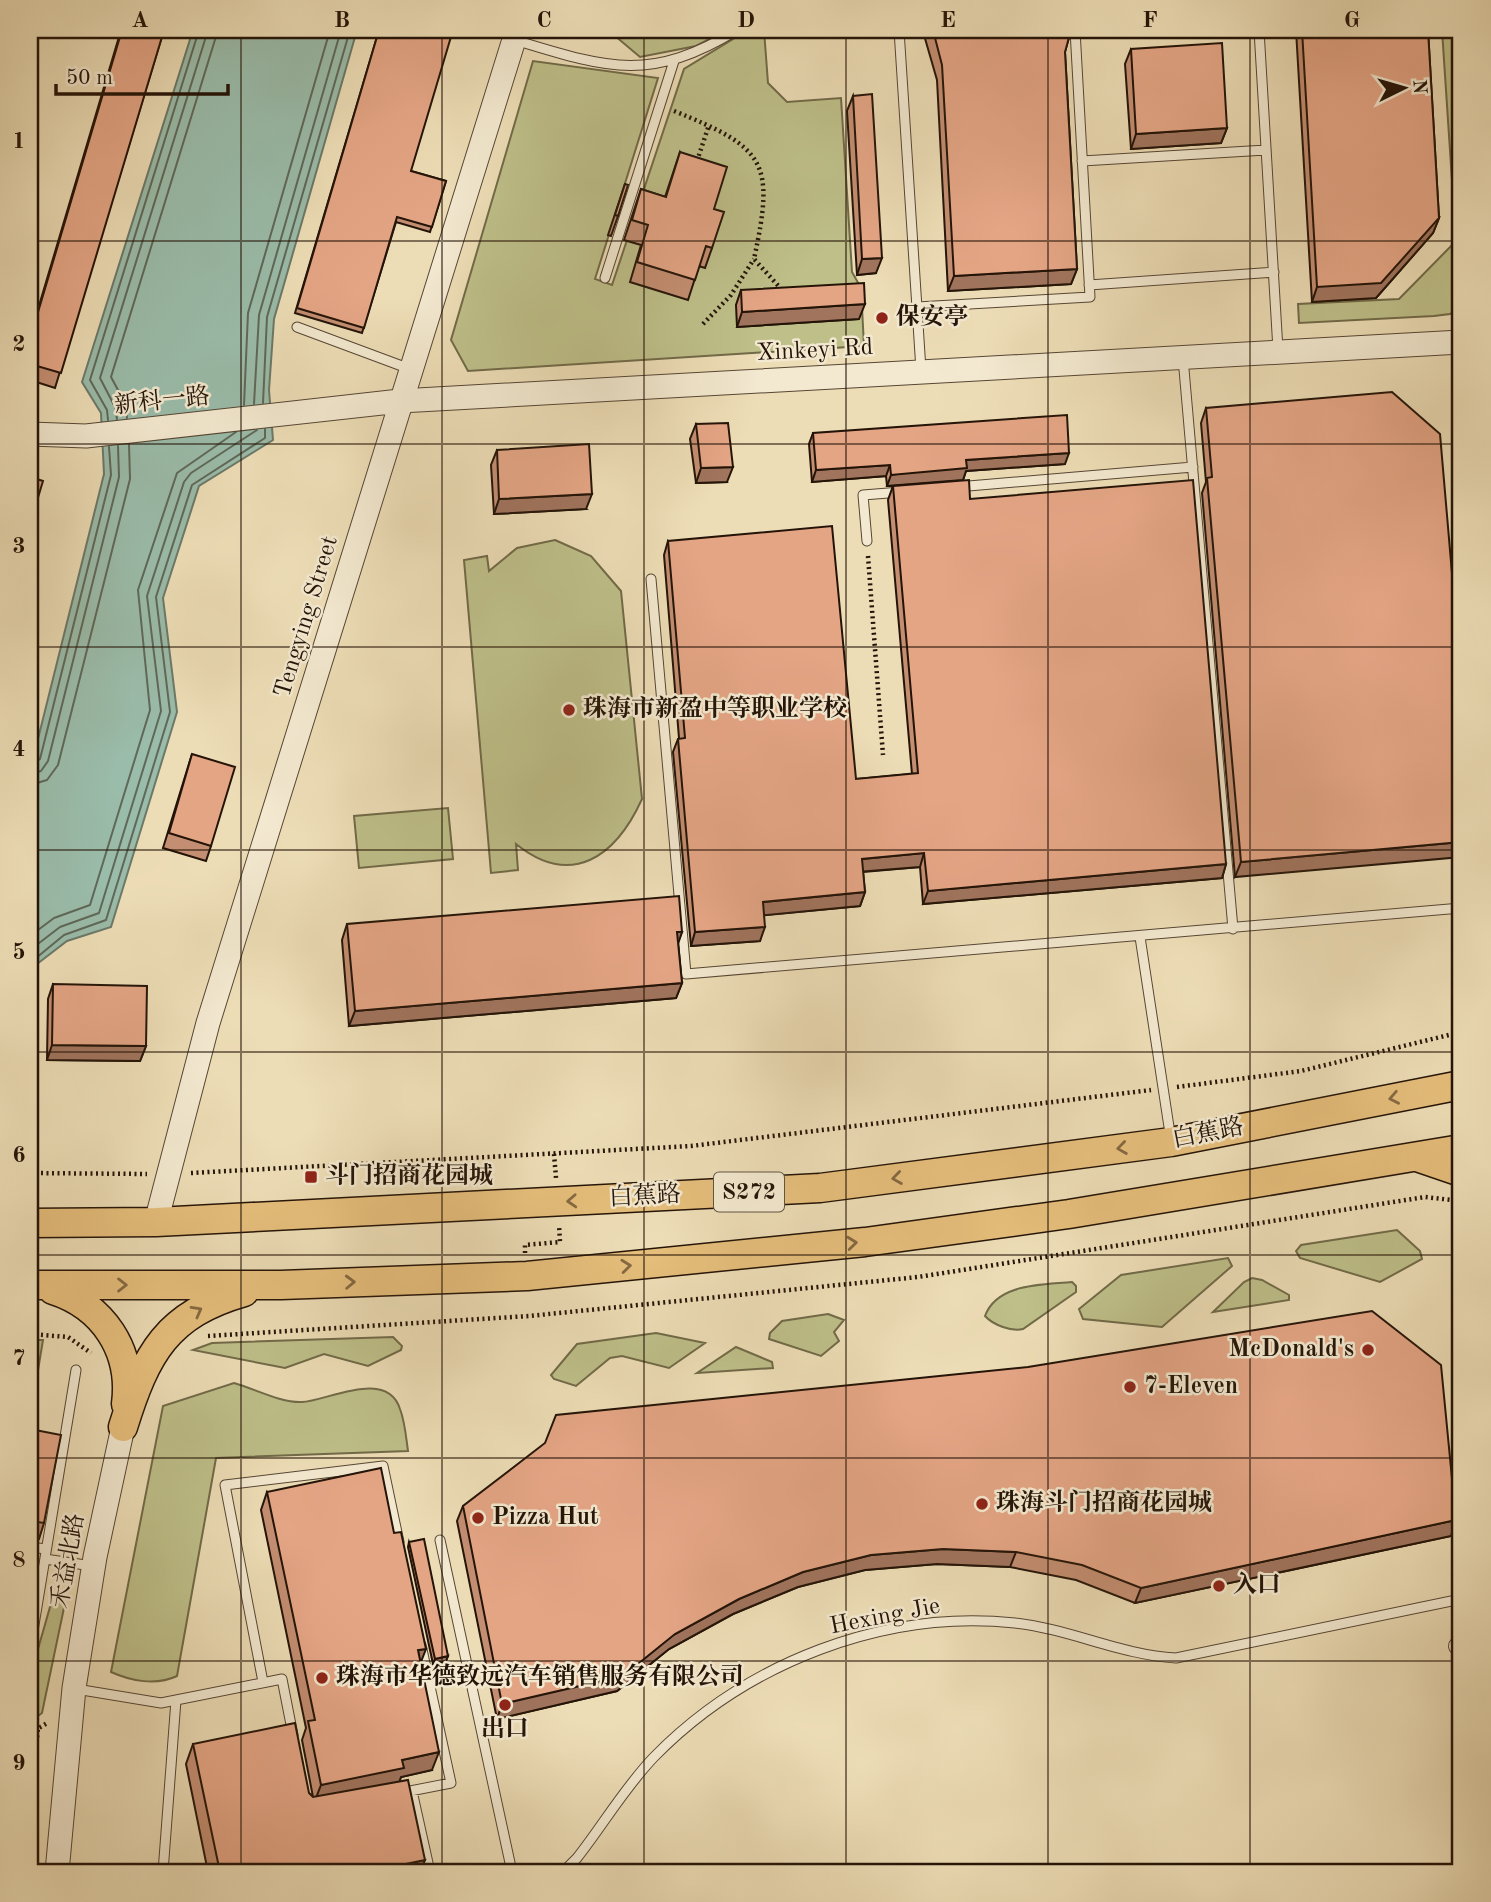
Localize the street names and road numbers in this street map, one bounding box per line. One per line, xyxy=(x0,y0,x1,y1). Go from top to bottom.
street label: Xinkeyi Rd xyxy=(756,336,874,366)
street label: 新科一路 xyxy=(113,382,211,419)
street label: Tengying Street xyxy=(271,533,343,701)
street label: 白蕉路 xyxy=(1170,1112,1246,1153)
road number: S272 xyxy=(714,1172,784,1212)
street label: 白蕉路 xyxy=(608,1180,682,1211)
street label: 禾益北路 xyxy=(46,1511,89,1610)
street label: Hexing Jie xyxy=(828,1595,942,1639)

